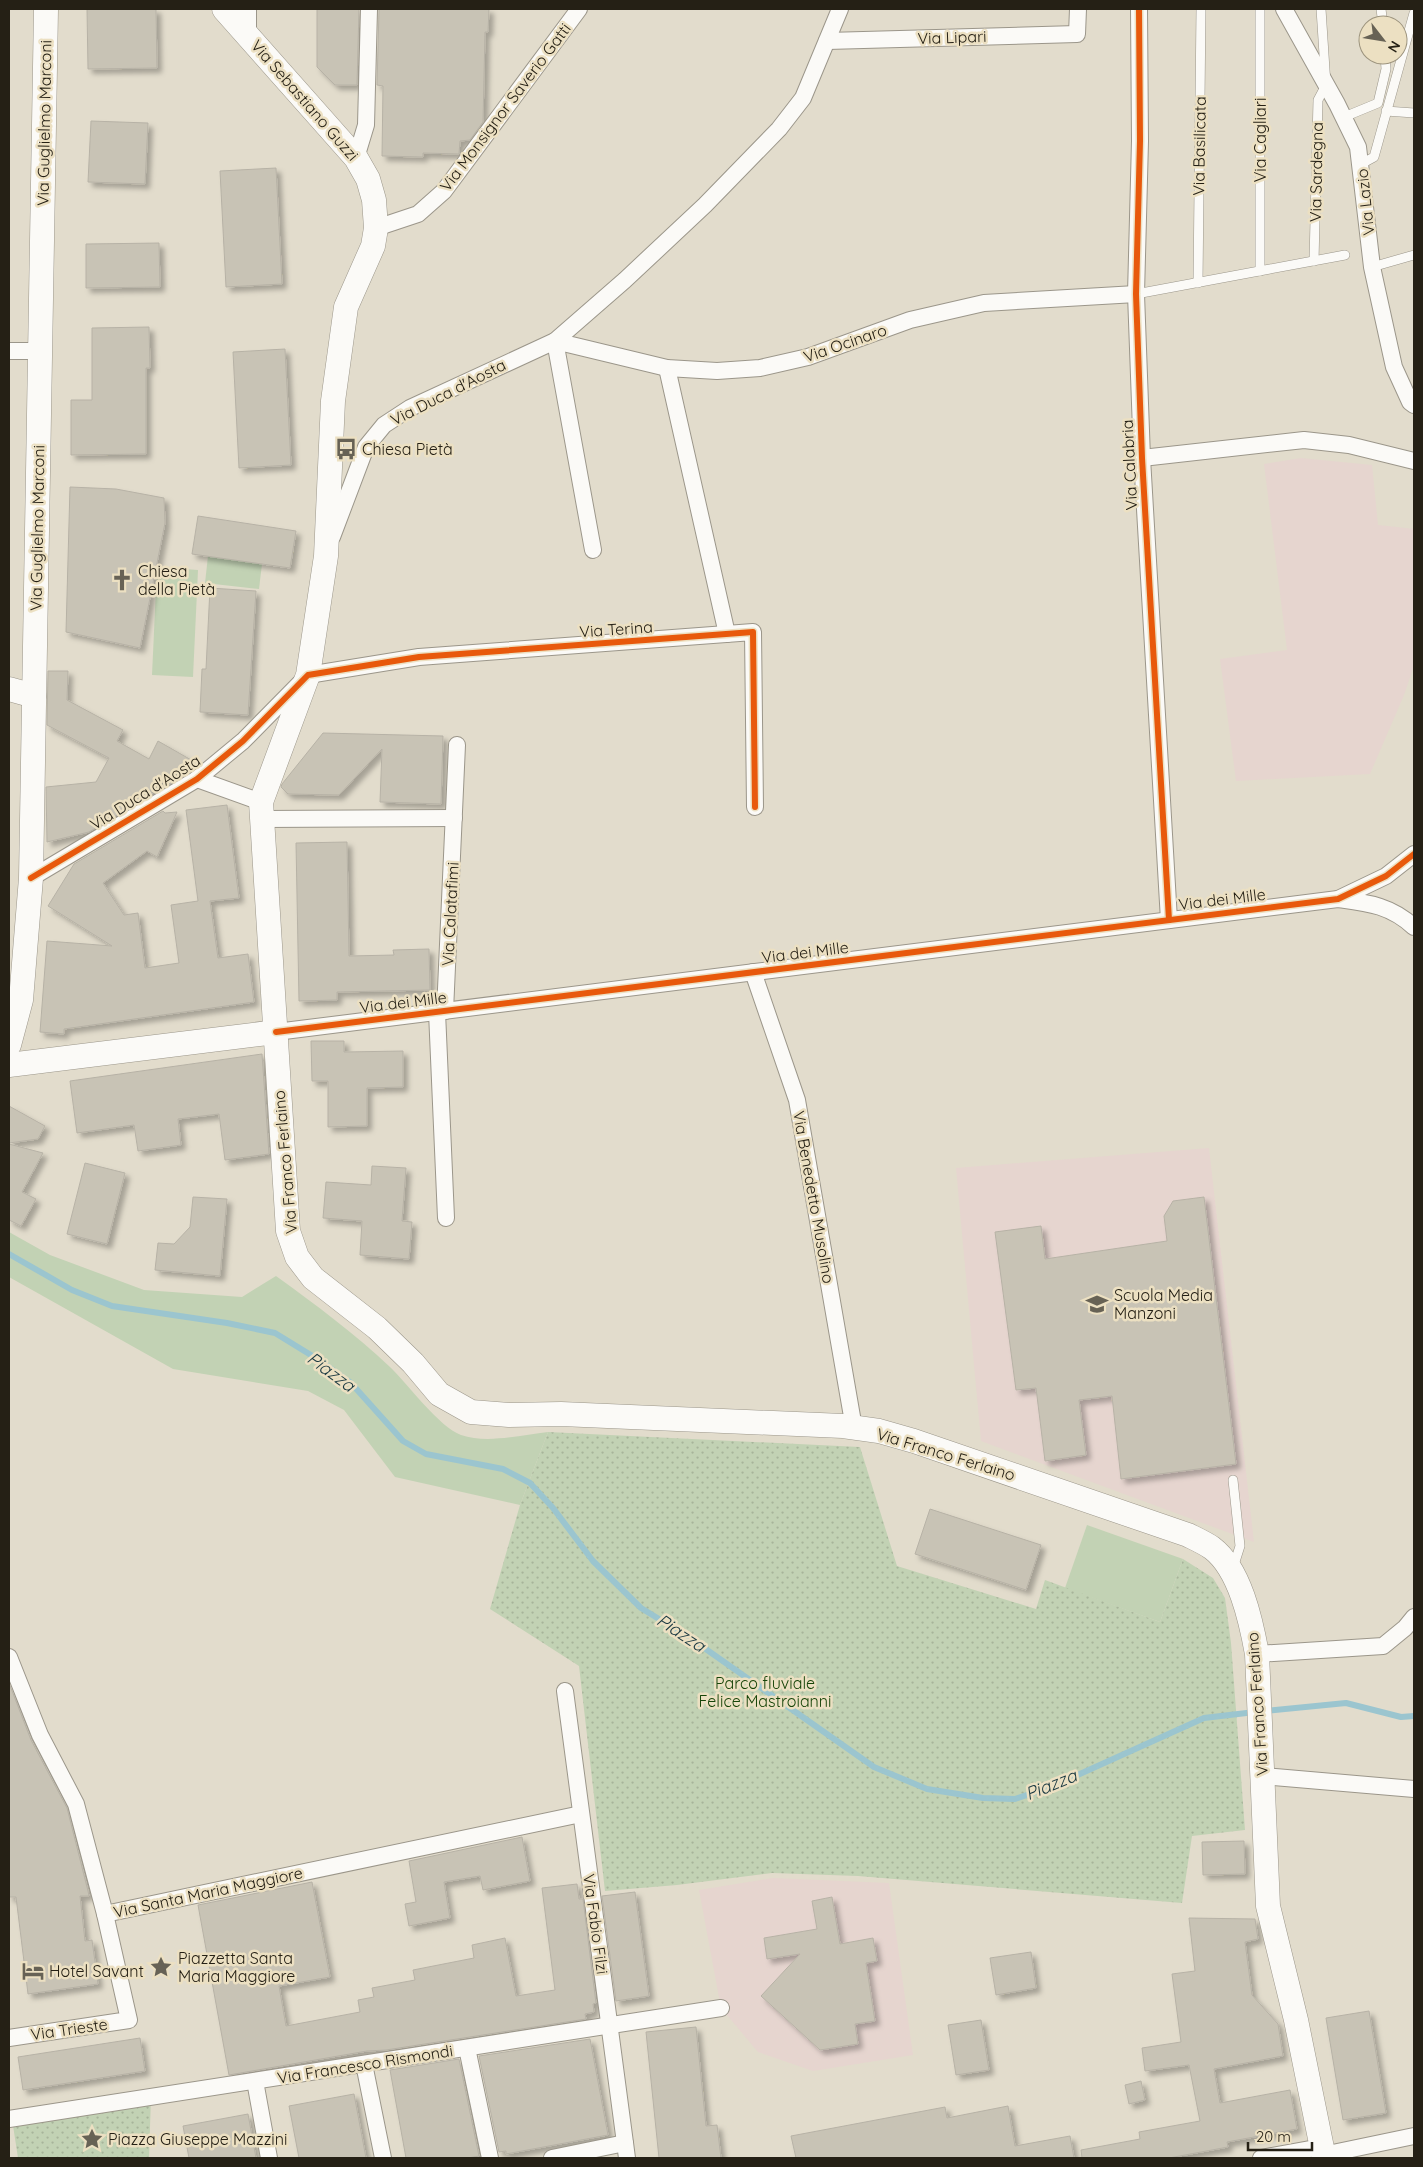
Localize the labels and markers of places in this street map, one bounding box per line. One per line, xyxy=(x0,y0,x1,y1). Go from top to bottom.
bus stop icon: Chiesa Pietà xyxy=(333,436,359,462)
place label: Chiesa Pietà xyxy=(362,439,453,459)
place label: Chiesa della Pietà xyxy=(138,561,215,599)
church icon: Chiesa della Pietà xyxy=(109,567,135,593)
place label: Scuola Media Manzoni xyxy=(1114,1285,1213,1323)
school or university icon: Scuola Media Manzoni xyxy=(1084,1291,1110,1317)
place label: Piazzetta Santa Maria Maggiore xyxy=(178,1948,295,1986)
place icon: Piazzetta Santa Maria Maggiore xyxy=(148,1954,174,1980)
hotel icon: Hotel Savant xyxy=(20,1958,46,1984)
place label: Hotel Savant xyxy=(49,1961,144,1981)
place icon: Piazza Giuseppe Mazzini xyxy=(79,2126,105,2152)
place label: Piazza Giuseppe Mazzini xyxy=(108,2129,287,2149)

